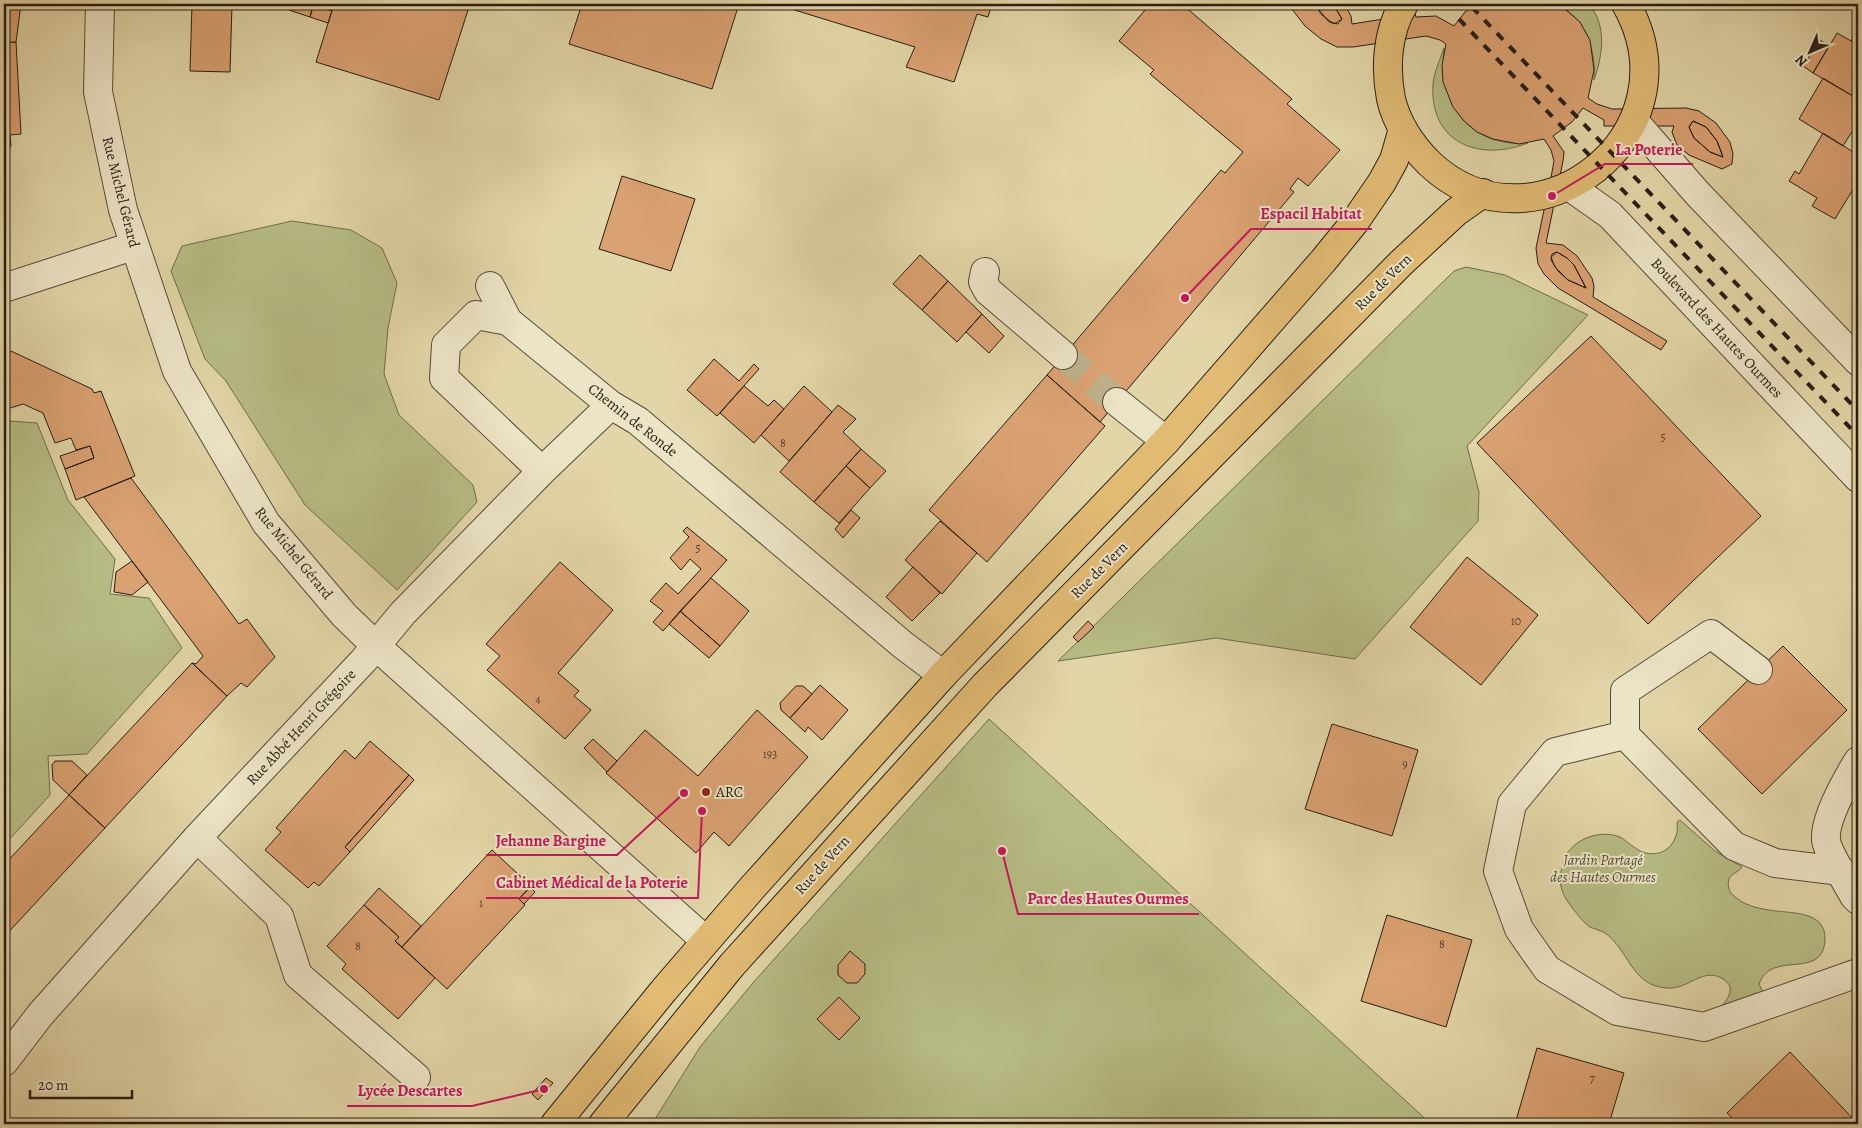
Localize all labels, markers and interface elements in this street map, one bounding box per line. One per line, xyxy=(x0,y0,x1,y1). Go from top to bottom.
north arrow xyxy=(1784,28,1834,78)
text: N xyxy=(1791,51,1811,71)
callout: La Poterie xyxy=(1605,133,1693,164)
street label: Rue Michel Gérard xyxy=(98,134,145,250)
text: La Poterie xyxy=(1615,139,1683,161)
callout: Espacil Habitat xyxy=(1251,198,1372,229)
text: Espacil Habitat xyxy=(1260,203,1362,225)
street label: Rue de Vern xyxy=(1350,249,1416,315)
street label: Boulevard des Hautes Ourmes xyxy=(1647,254,1787,402)
street label: Chemin de Ronde xyxy=(584,379,682,462)
house number: 5 xyxy=(1660,429,1666,445)
house number: 8 xyxy=(780,435,786,451)
street label: Rue Michel Gérard xyxy=(250,503,338,604)
street label: Rue de Vern xyxy=(1066,537,1132,603)
house number: 5 xyxy=(695,540,701,556)
house number: 10 xyxy=(1511,613,1521,629)
street label: Rue Abbé Henri Grégoire xyxy=(242,664,360,789)
house number: 4 xyxy=(535,691,541,707)
house number: 193 xyxy=(763,746,777,762)
house number: 9 xyxy=(1402,756,1408,772)
place label: ARC xyxy=(715,782,743,802)
marker: ARC xyxy=(700,786,712,798)
callout: Jehanne Bargine xyxy=(486,824,617,855)
text: Jehanne Bargine xyxy=(496,830,606,852)
street label: Rue de Vern xyxy=(790,831,854,899)
park label: Jardin Partagé des Hautes Ourmes xyxy=(1550,850,1656,887)
callout: Cabinet Médical de la Poterie xyxy=(486,867,698,898)
text: Cabinet Médical de la Poterie xyxy=(496,872,688,894)
callout: Parc des Hautes Ourmes xyxy=(1018,883,1199,914)
text: Parc des Hautes Ourmes xyxy=(1027,888,1189,910)
house number: 1 xyxy=(479,895,483,911)
house number: 8 xyxy=(1439,936,1445,952)
house number: 8 xyxy=(355,938,361,954)
scale bar xyxy=(30,1068,132,1100)
house number: 7 xyxy=(1589,1070,1595,1086)
text: 20 m xyxy=(38,1075,69,1095)
callout: Lycée Descartes xyxy=(347,1075,472,1106)
text: Lycée Descartes xyxy=(358,1080,462,1102)

